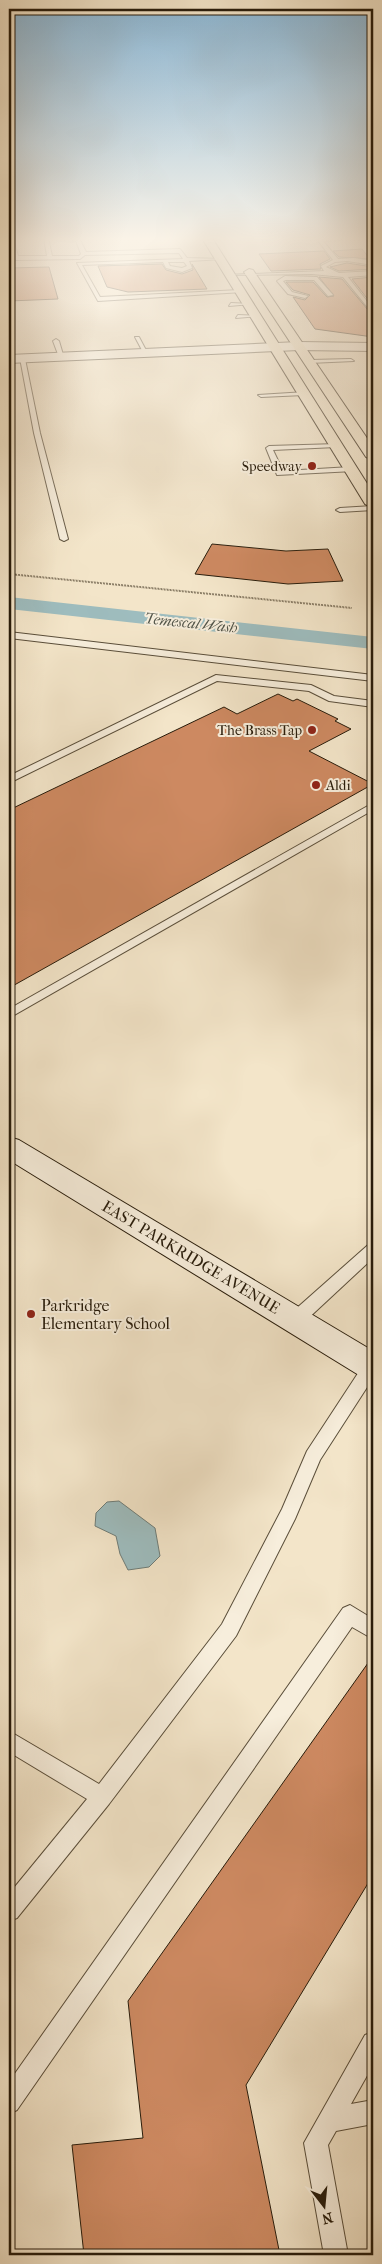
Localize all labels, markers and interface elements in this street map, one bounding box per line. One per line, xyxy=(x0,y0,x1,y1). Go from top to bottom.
place label: Speedway xyxy=(242,458,303,475)
marker: Speedway xyxy=(306,460,318,472)
water label: Temescal Wash xyxy=(144,609,239,637)
place label: The Brass Tap xyxy=(217,722,302,739)
marker: The Brass Tap xyxy=(306,724,318,736)
place label: Aldi xyxy=(325,777,351,794)
marker: Aldi xyxy=(310,779,322,791)
street label: EAST PARKRIDGE AVENUE xyxy=(99,1196,283,1318)
place label: Parkridge Elementary School xyxy=(41,1296,170,1333)
marker: Parkridge Elementary School xyxy=(25,1308,37,1320)
north arrow xyxy=(300,2182,350,2232)
text: N xyxy=(320,2208,335,2228)

